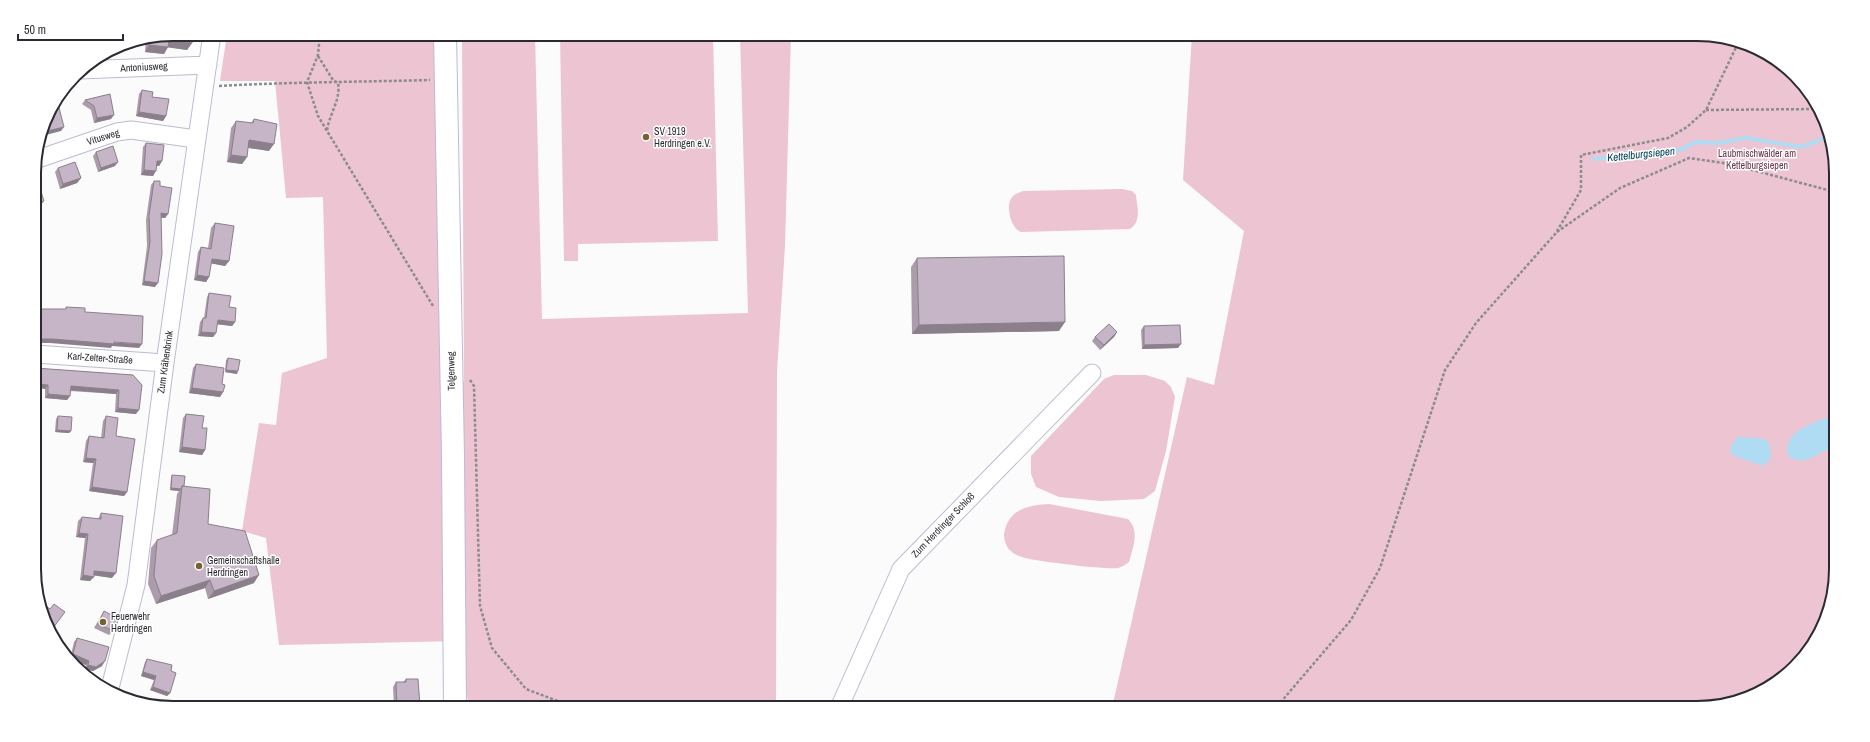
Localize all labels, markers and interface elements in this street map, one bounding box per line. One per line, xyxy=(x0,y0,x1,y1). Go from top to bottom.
scale bar xyxy=(18,16,123,42)
text: 50 m xyxy=(24,22,46,38)
street label: Antoniusweg xyxy=(119,59,168,75)
place label: SV 1919 Herdringen e.V. xyxy=(654,125,711,150)
street label: Vitusweg xyxy=(85,126,121,148)
marker: SV 1919 Herdringen e.V. xyxy=(641,132,651,142)
water label: Kettelburgsiepen xyxy=(1606,143,1676,165)
park label: Laubmischwälder am Kettelburgsiepen xyxy=(1718,147,1796,172)
street label: Zum Krähenbrink xyxy=(154,329,176,394)
street label: Karl-Zelter-Straße xyxy=(67,349,134,367)
street label: Telgenweg xyxy=(444,351,458,391)
street label: Zum Herdringer Schloß xyxy=(909,490,977,560)
place label: Gemeinschaftshalle Herdringen xyxy=(207,554,280,579)
marker: Gemeinschaftshalle Herdringen xyxy=(194,561,204,571)
place label: Feuerwehr Herdringen xyxy=(111,610,152,635)
marker: Feuerwehr Herdringen xyxy=(98,617,108,627)

